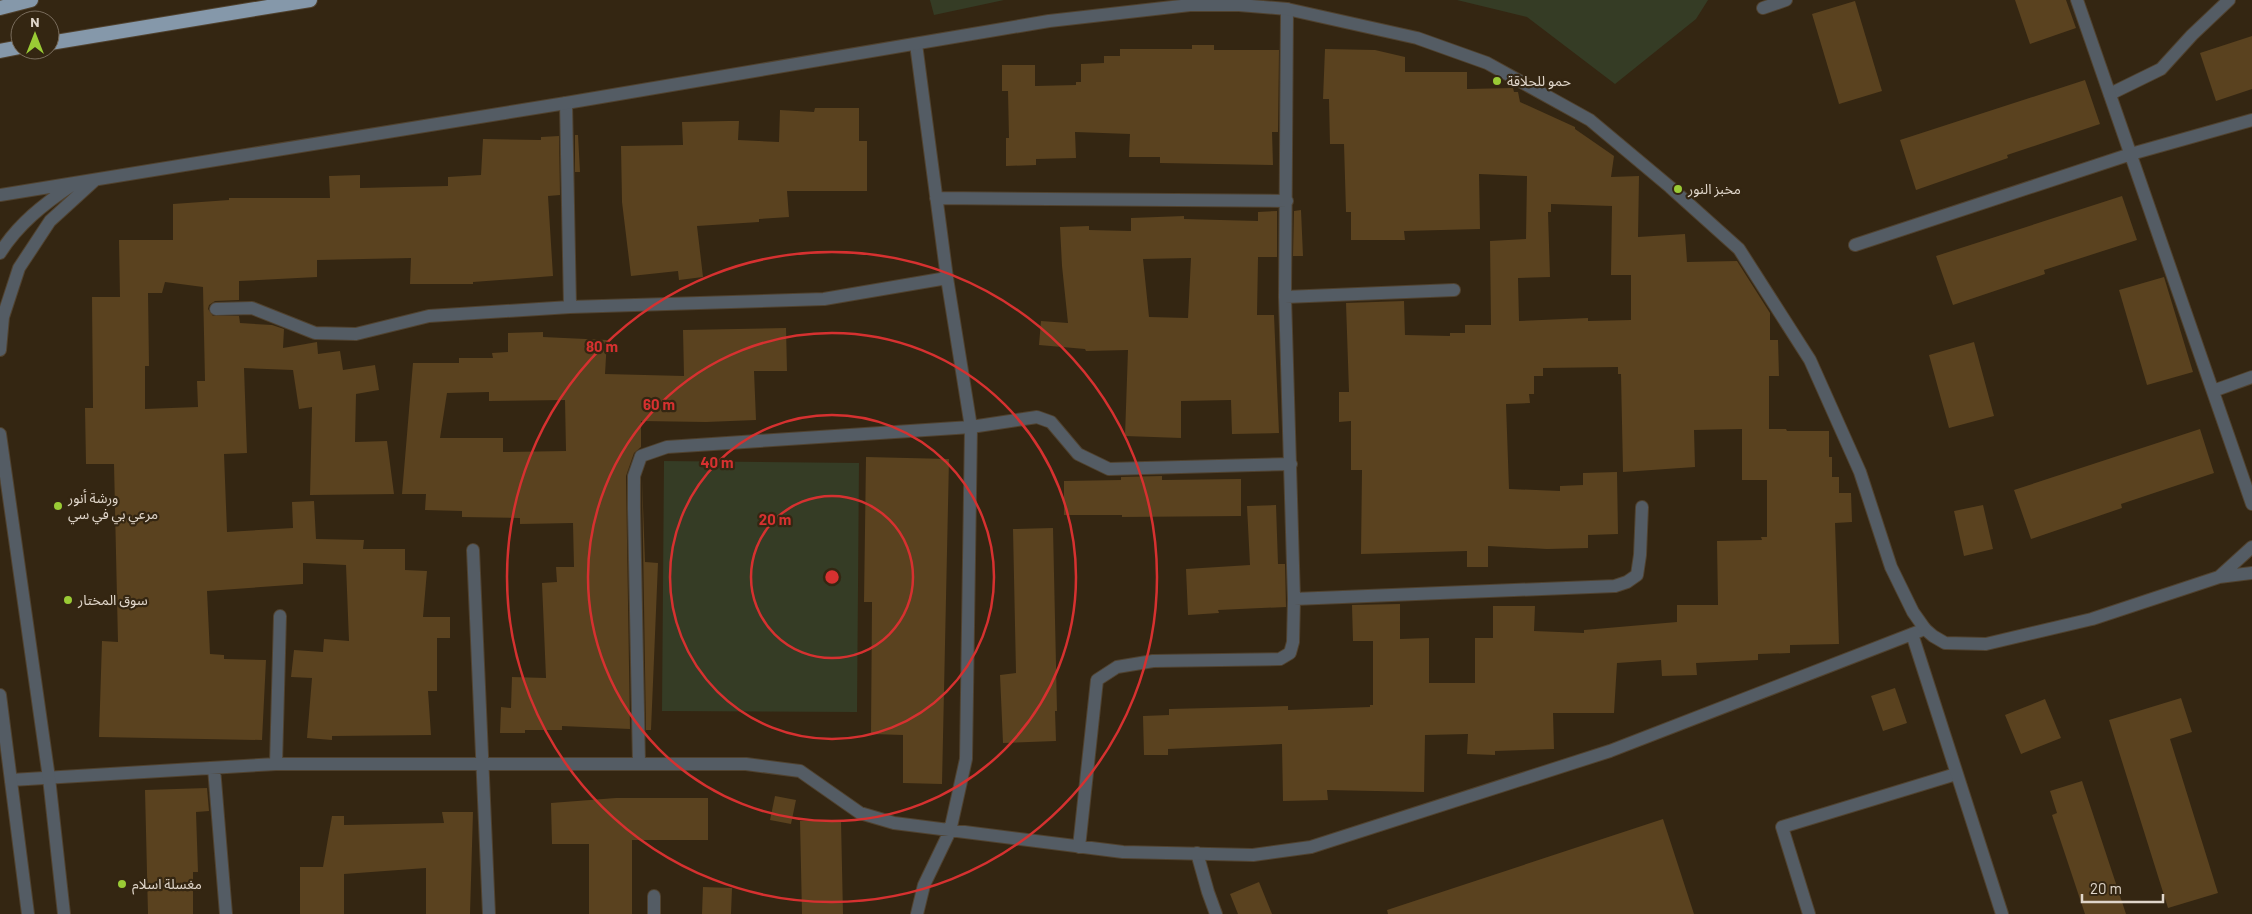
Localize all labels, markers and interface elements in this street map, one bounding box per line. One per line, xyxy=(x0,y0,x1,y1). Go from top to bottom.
north arrow xyxy=(10,10,60,60)
text: N xyxy=(30,13,40,30)
place label: حمو للحلاقة xyxy=(1507,72,1571,90)
marker: حمو للحلاقة xyxy=(1491,75,1503,87)
place label: مخبز النور xyxy=(1687,180,1741,198)
marker: مخبز النور xyxy=(1672,183,1684,195)
text: 80 m xyxy=(586,337,618,355)
text: 60 m xyxy=(643,395,675,413)
text: 40 m xyxy=(700,453,734,471)
place label: ورشة أنور مرعي بي في سي xyxy=(67,489,158,525)
marker: ورشة أنور مرعي بي في سي xyxy=(52,500,64,512)
text: 20 m xyxy=(759,510,791,528)
centre of rings xyxy=(823,568,841,586)
place label: سوق المختار xyxy=(77,591,148,609)
marker: سوق المختار xyxy=(62,594,74,606)
scale bar xyxy=(2082,872,2163,904)
place label: مغسلة اسلام xyxy=(132,875,202,895)
marker: مغسلة اسلام xyxy=(116,878,128,890)
text: 20 m xyxy=(2090,879,2122,897)

